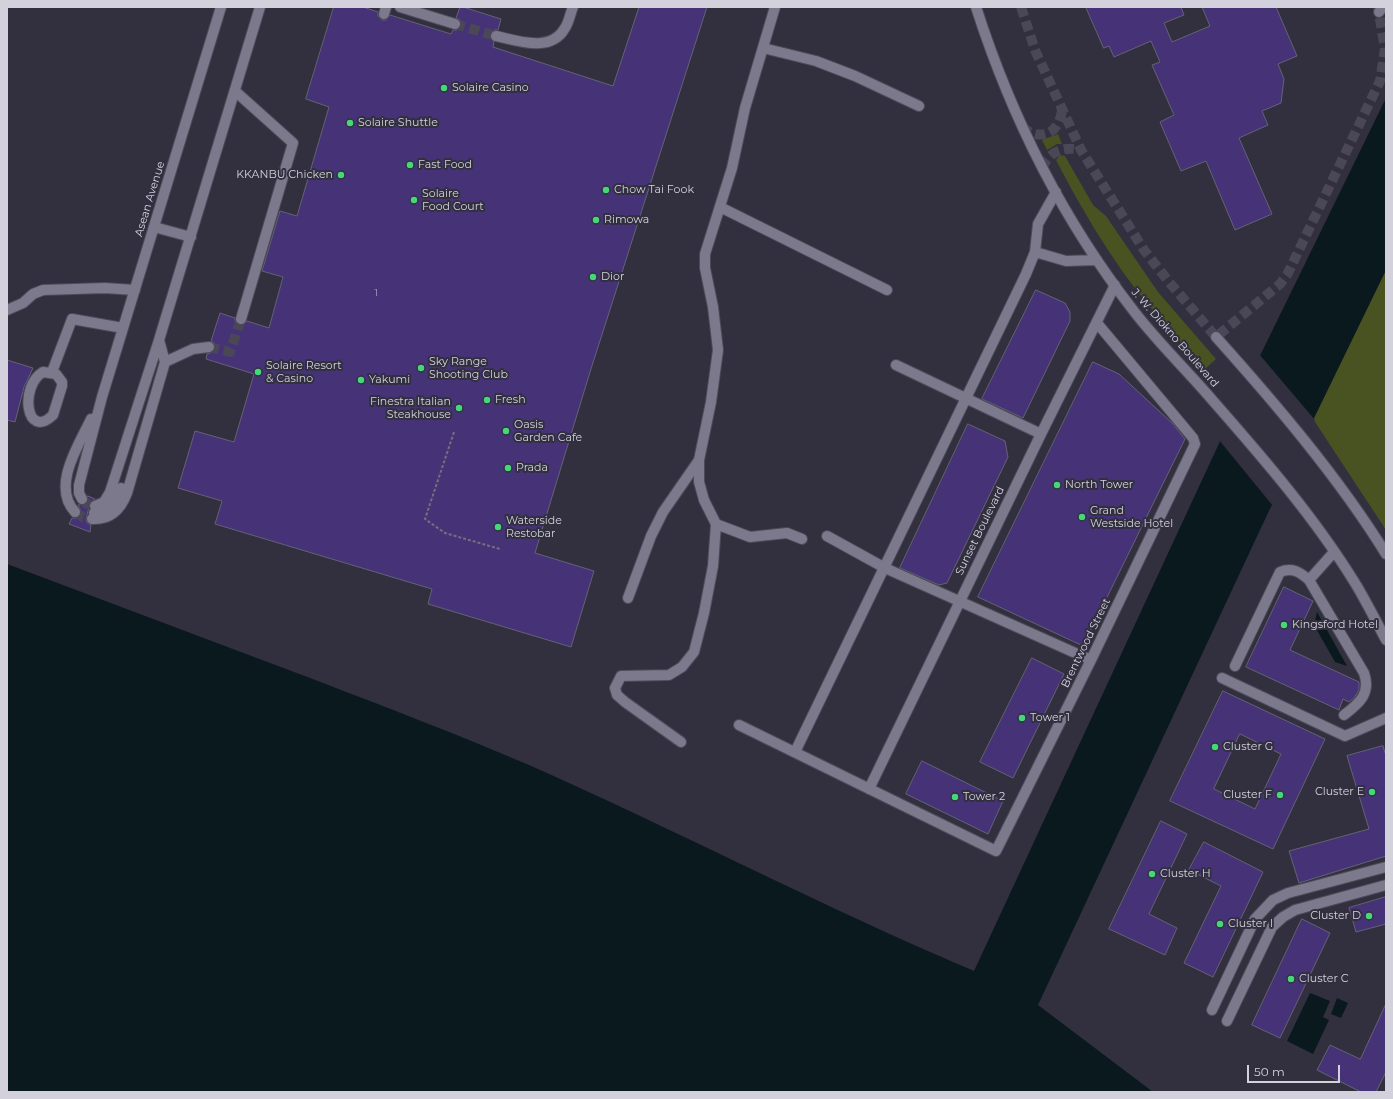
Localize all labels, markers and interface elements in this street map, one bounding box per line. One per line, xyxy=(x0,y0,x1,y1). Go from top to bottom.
place label: Solaire Casino xyxy=(452,81,529,95)
marker: Solaire Casino xyxy=(439,83,449,93)
place label: Solaire Shuttle xyxy=(358,116,438,130)
marker: Solaire Shuttle xyxy=(345,118,355,128)
place label: Fast Food xyxy=(418,158,472,172)
street label: Asean Avenue xyxy=(132,160,168,238)
marker: Fast Food xyxy=(405,160,415,170)
place label: KKANBU Chicken xyxy=(236,168,333,182)
marker: KKANBU Chicken xyxy=(336,170,346,180)
place label: Chow Tai Fook xyxy=(614,183,694,197)
marker: Chow Tai Fook xyxy=(601,185,611,195)
place label: Solaire Food Court xyxy=(422,187,484,213)
marker: Solaire Food Court xyxy=(409,195,419,205)
place label: Rimowa xyxy=(604,213,649,227)
marker: Rimowa xyxy=(591,215,601,225)
place label: Dior xyxy=(601,270,624,284)
marker: Dior xyxy=(588,272,598,282)
street label: J. W. Diokno Boulevard xyxy=(1129,286,1221,390)
house number: 1 xyxy=(374,288,378,298)
place label: Sky Range Shooting Club xyxy=(429,355,508,381)
place label: Solaire Resort & Casino xyxy=(266,359,342,385)
marker: Sky Range Shooting Club xyxy=(416,363,426,373)
marker: Solaire Resort & Casino xyxy=(253,367,263,377)
place label: Yakumi xyxy=(369,373,410,387)
marker: Yakumi xyxy=(356,375,366,385)
place label: Fresh xyxy=(495,393,526,407)
place label: Finestra Italian Steakhouse xyxy=(370,395,451,421)
marker: Fresh xyxy=(482,395,492,405)
marker: Finestra Italian Steakhouse xyxy=(454,403,464,413)
place label: Oasis Garden Cafe xyxy=(514,418,582,444)
marker: Oasis Garden Cafe xyxy=(501,426,511,436)
place label: Prada xyxy=(516,461,548,475)
marker: Prada xyxy=(503,463,513,473)
place label: North Tower xyxy=(1065,478,1133,492)
marker: North Tower xyxy=(1052,480,1062,490)
street label: Sunset Boulevard xyxy=(953,485,1007,577)
place label: Grand Westside Hotel xyxy=(1090,504,1173,530)
marker: Grand Westside Hotel xyxy=(1077,512,1087,522)
place label: Waterside Restobar xyxy=(506,514,562,540)
marker: Waterside Restobar xyxy=(493,522,503,532)
street label: Brentwood Street xyxy=(1059,596,1113,690)
place label: Kingsford Hotel xyxy=(1292,618,1378,632)
marker: Kingsford Hotel xyxy=(1279,620,1289,630)
place label: Tower 1 xyxy=(1030,711,1070,725)
marker: Tower 1 xyxy=(1017,713,1027,723)
place label: Cluster G xyxy=(1223,740,1273,754)
marker: Cluster G xyxy=(1210,742,1220,752)
place label: Cluster E xyxy=(1315,785,1364,799)
marker: Cluster E xyxy=(1367,787,1377,797)
place label: Cluster F xyxy=(1223,788,1272,802)
place label: Tower 2 xyxy=(963,790,1005,804)
marker: Cluster F xyxy=(1275,790,1285,800)
marker: Tower 2 xyxy=(950,792,960,802)
place label: Cluster H xyxy=(1160,867,1211,881)
marker: Cluster H xyxy=(1147,869,1157,879)
place label: Cluster D xyxy=(1310,909,1361,923)
marker: Cluster D xyxy=(1364,911,1374,921)
place label: Cluster I xyxy=(1228,917,1273,931)
marker: Cluster I xyxy=(1215,919,1225,929)
place label: Cluster C xyxy=(1299,972,1349,986)
marker: Cluster C xyxy=(1286,974,1296,984)
scale bar xyxy=(1249,1057,1342,1083)
text: 50 m xyxy=(1254,1064,1285,1079)

